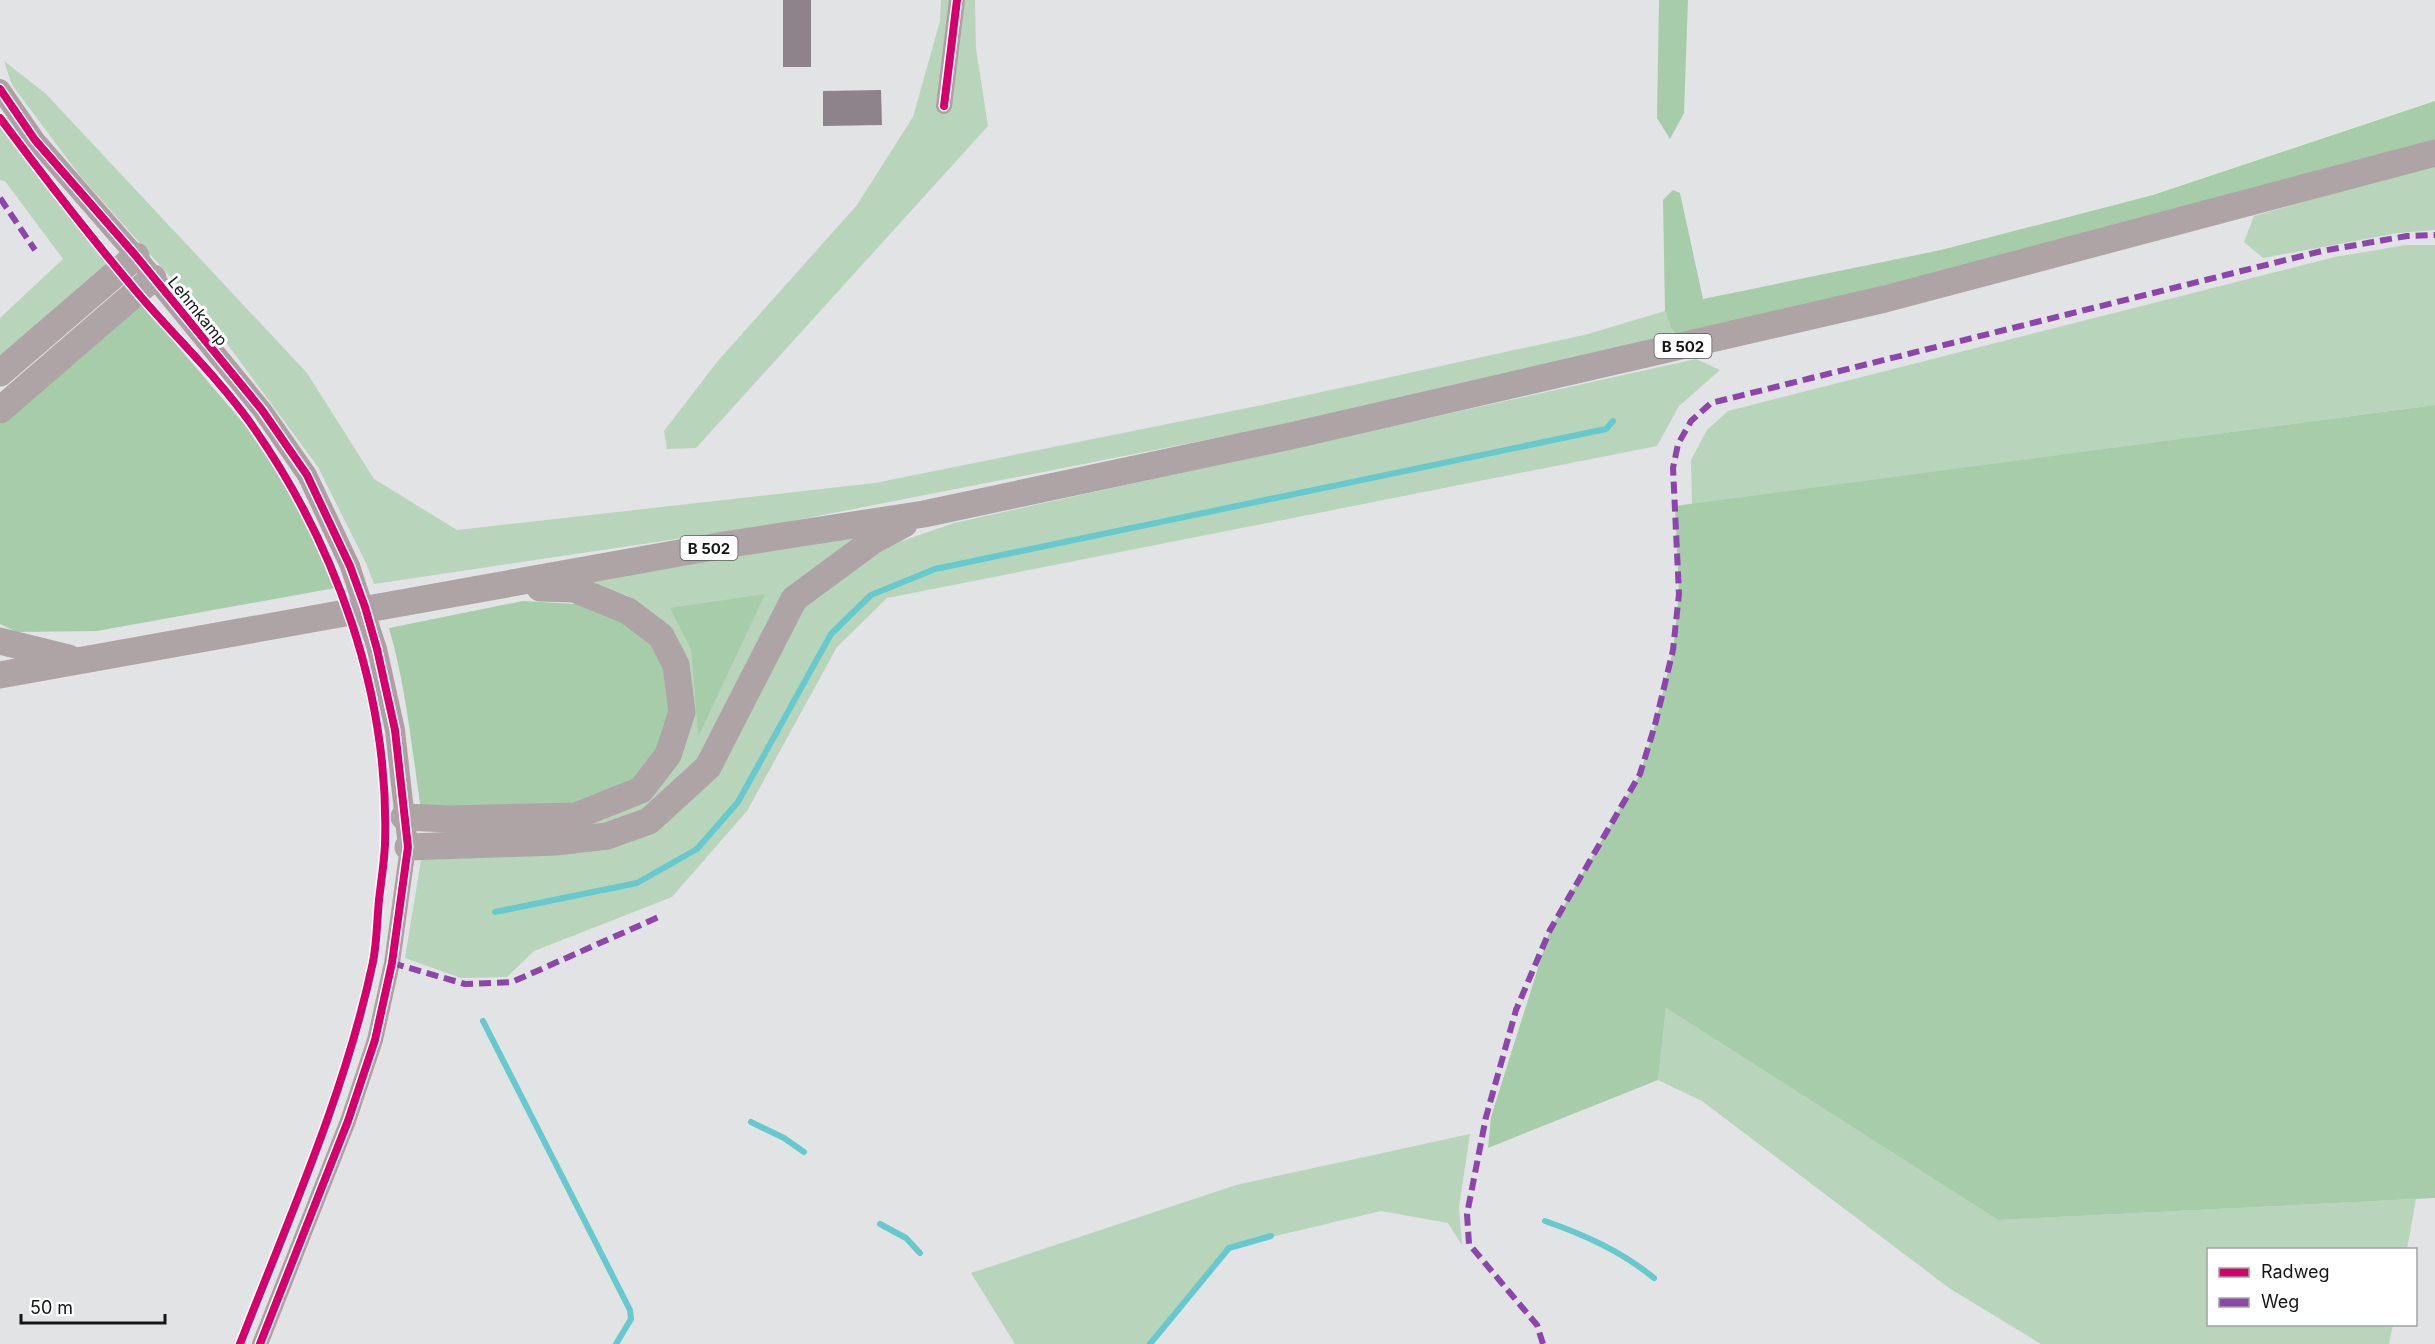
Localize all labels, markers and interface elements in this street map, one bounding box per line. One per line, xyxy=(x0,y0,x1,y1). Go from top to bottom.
street label: Lehmkamp xyxy=(164,272,232,350)
road number: B 502 xyxy=(1654,334,1712,358)
road number: B 502 xyxy=(680,536,738,560)
legend xyxy=(2207,1248,2417,1326)
text: Radweg xyxy=(2261,1261,2330,1282)
scale bar xyxy=(21,1287,165,1325)
text: Weg xyxy=(2261,1291,2299,1312)
text: 50 m xyxy=(30,1297,73,1318)

